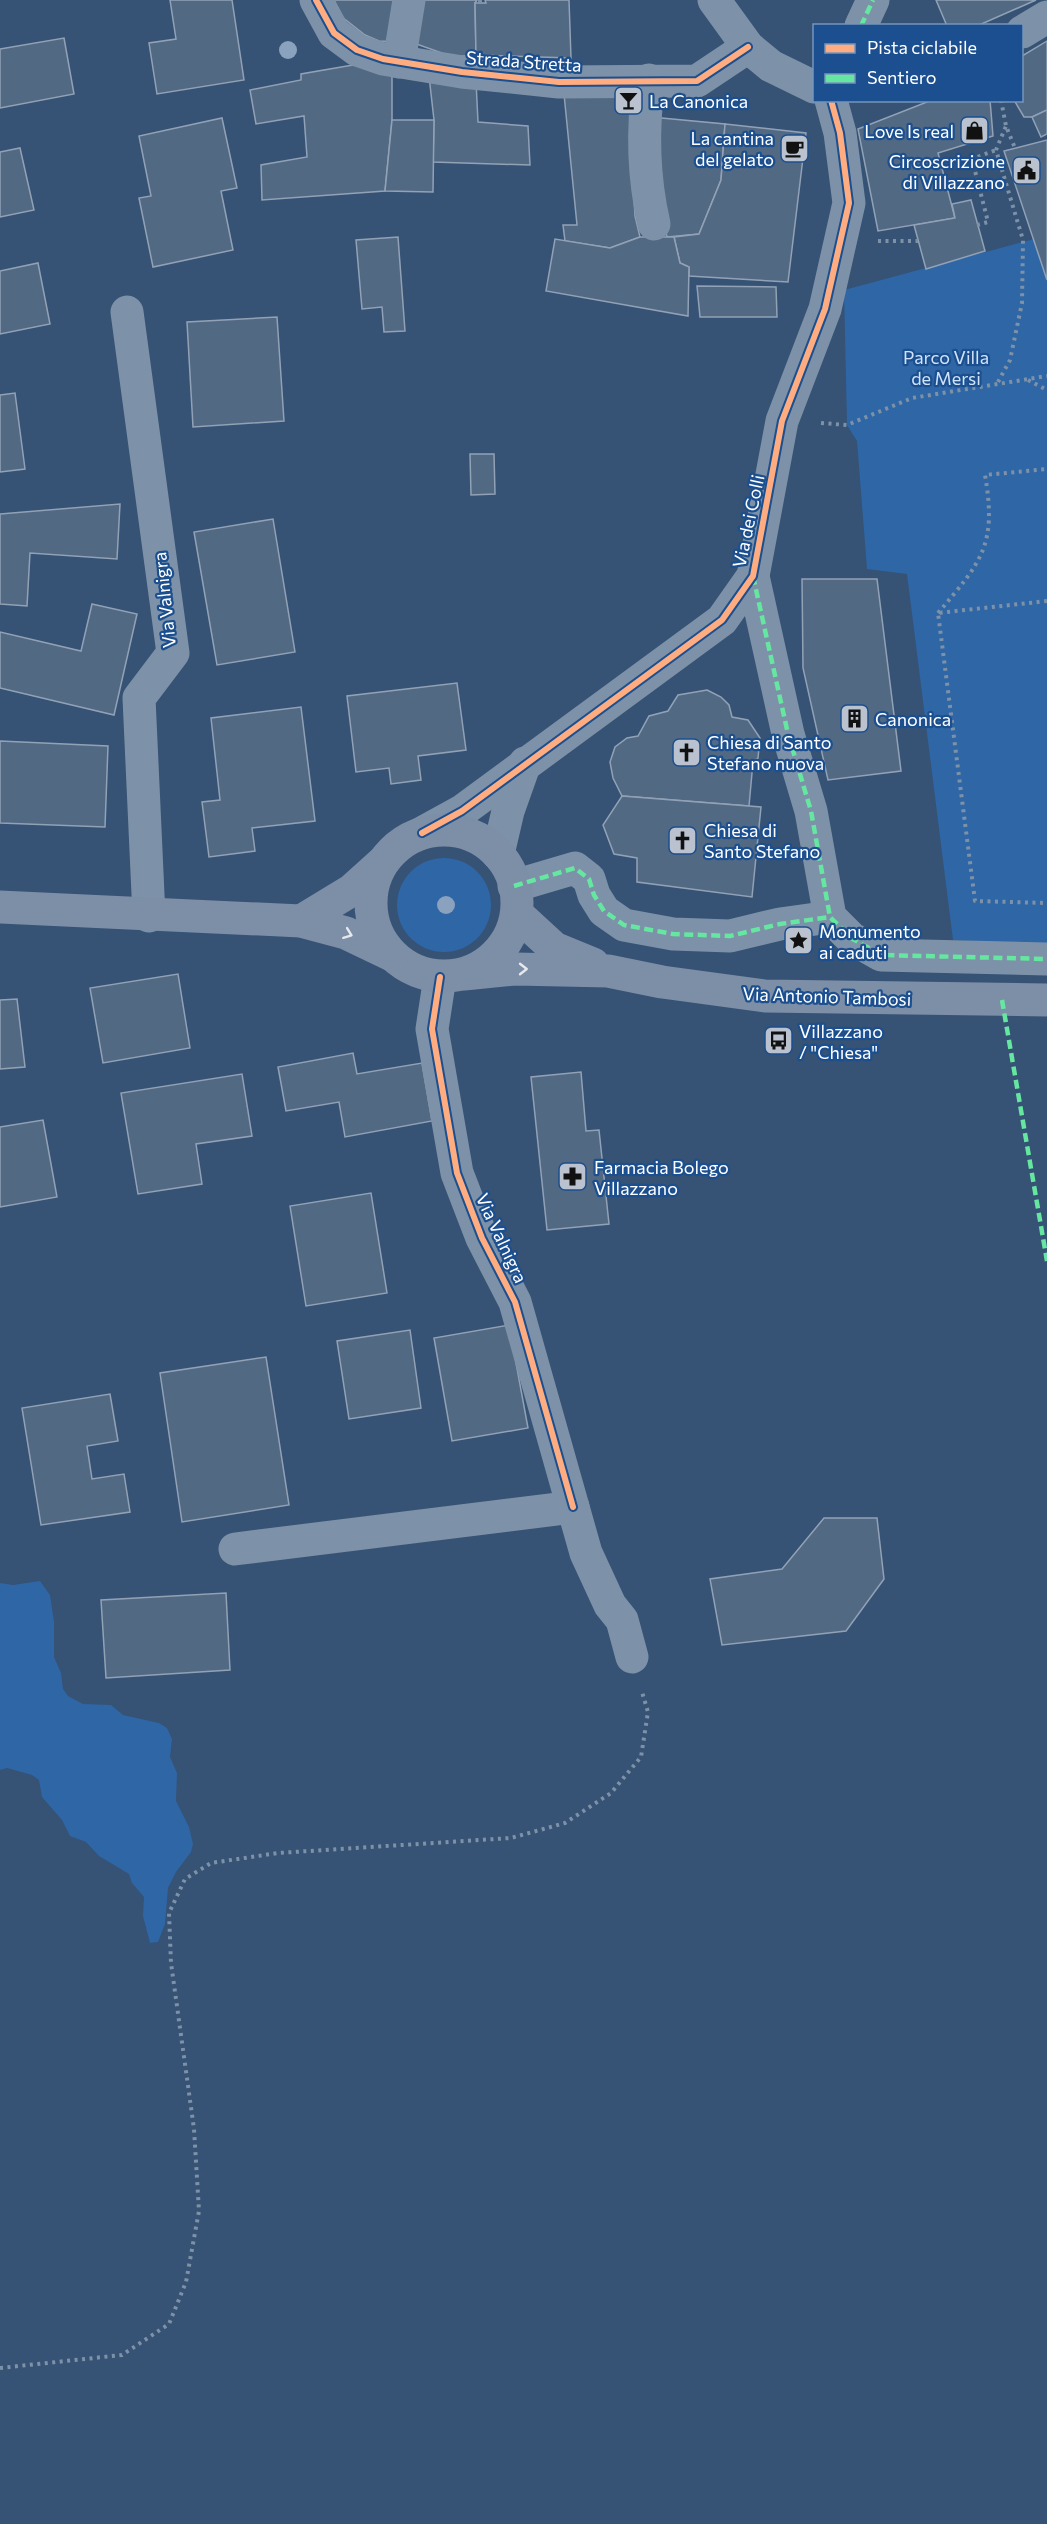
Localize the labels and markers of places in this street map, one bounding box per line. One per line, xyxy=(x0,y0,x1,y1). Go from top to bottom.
bar icon: La Canonica xyxy=(612,85,644,117)
place label: La Canonica xyxy=(649,90,748,112)
shop icon: Love Is real xyxy=(959,115,991,147)
place label: Love Is real xyxy=(864,120,954,142)
place label: La cantina del gelato xyxy=(690,127,774,170)
cafe icon: La cantina del gelato xyxy=(779,132,811,164)
place label: Circoscrizione di Villazzano xyxy=(889,150,1005,193)
public building icon: Circoscrizione di Villazzano xyxy=(1010,155,1042,187)
building icon: Canonica xyxy=(838,703,870,735)
place label: Canonica xyxy=(875,708,951,730)
place label: Chiesa di Santo Stefano nuova xyxy=(707,731,832,774)
church icon: Chiesa di Santo Stefano nuova xyxy=(670,736,702,768)
place label: Chiesa di Santo Stefano xyxy=(704,819,820,862)
church icon: Chiesa di Santo Stefano xyxy=(667,824,699,856)
place label: Monumento ai caduti xyxy=(819,920,921,963)
place icon: Monumento ai caduti xyxy=(782,925,814,957)
place label: Villazzano / "Chiesa" xyxy=(799,1020,883,1063)
bus stop icon: Villazzano / "Chiesa" xyxy=(762,1025,794,1057)
place label: Farmacia Bolego Villazzano xyxy=(594,1156,729,1199)
pharmacy icon: Farmacia Bolego Villazzano xyxy=(557,1161,589,1193)

